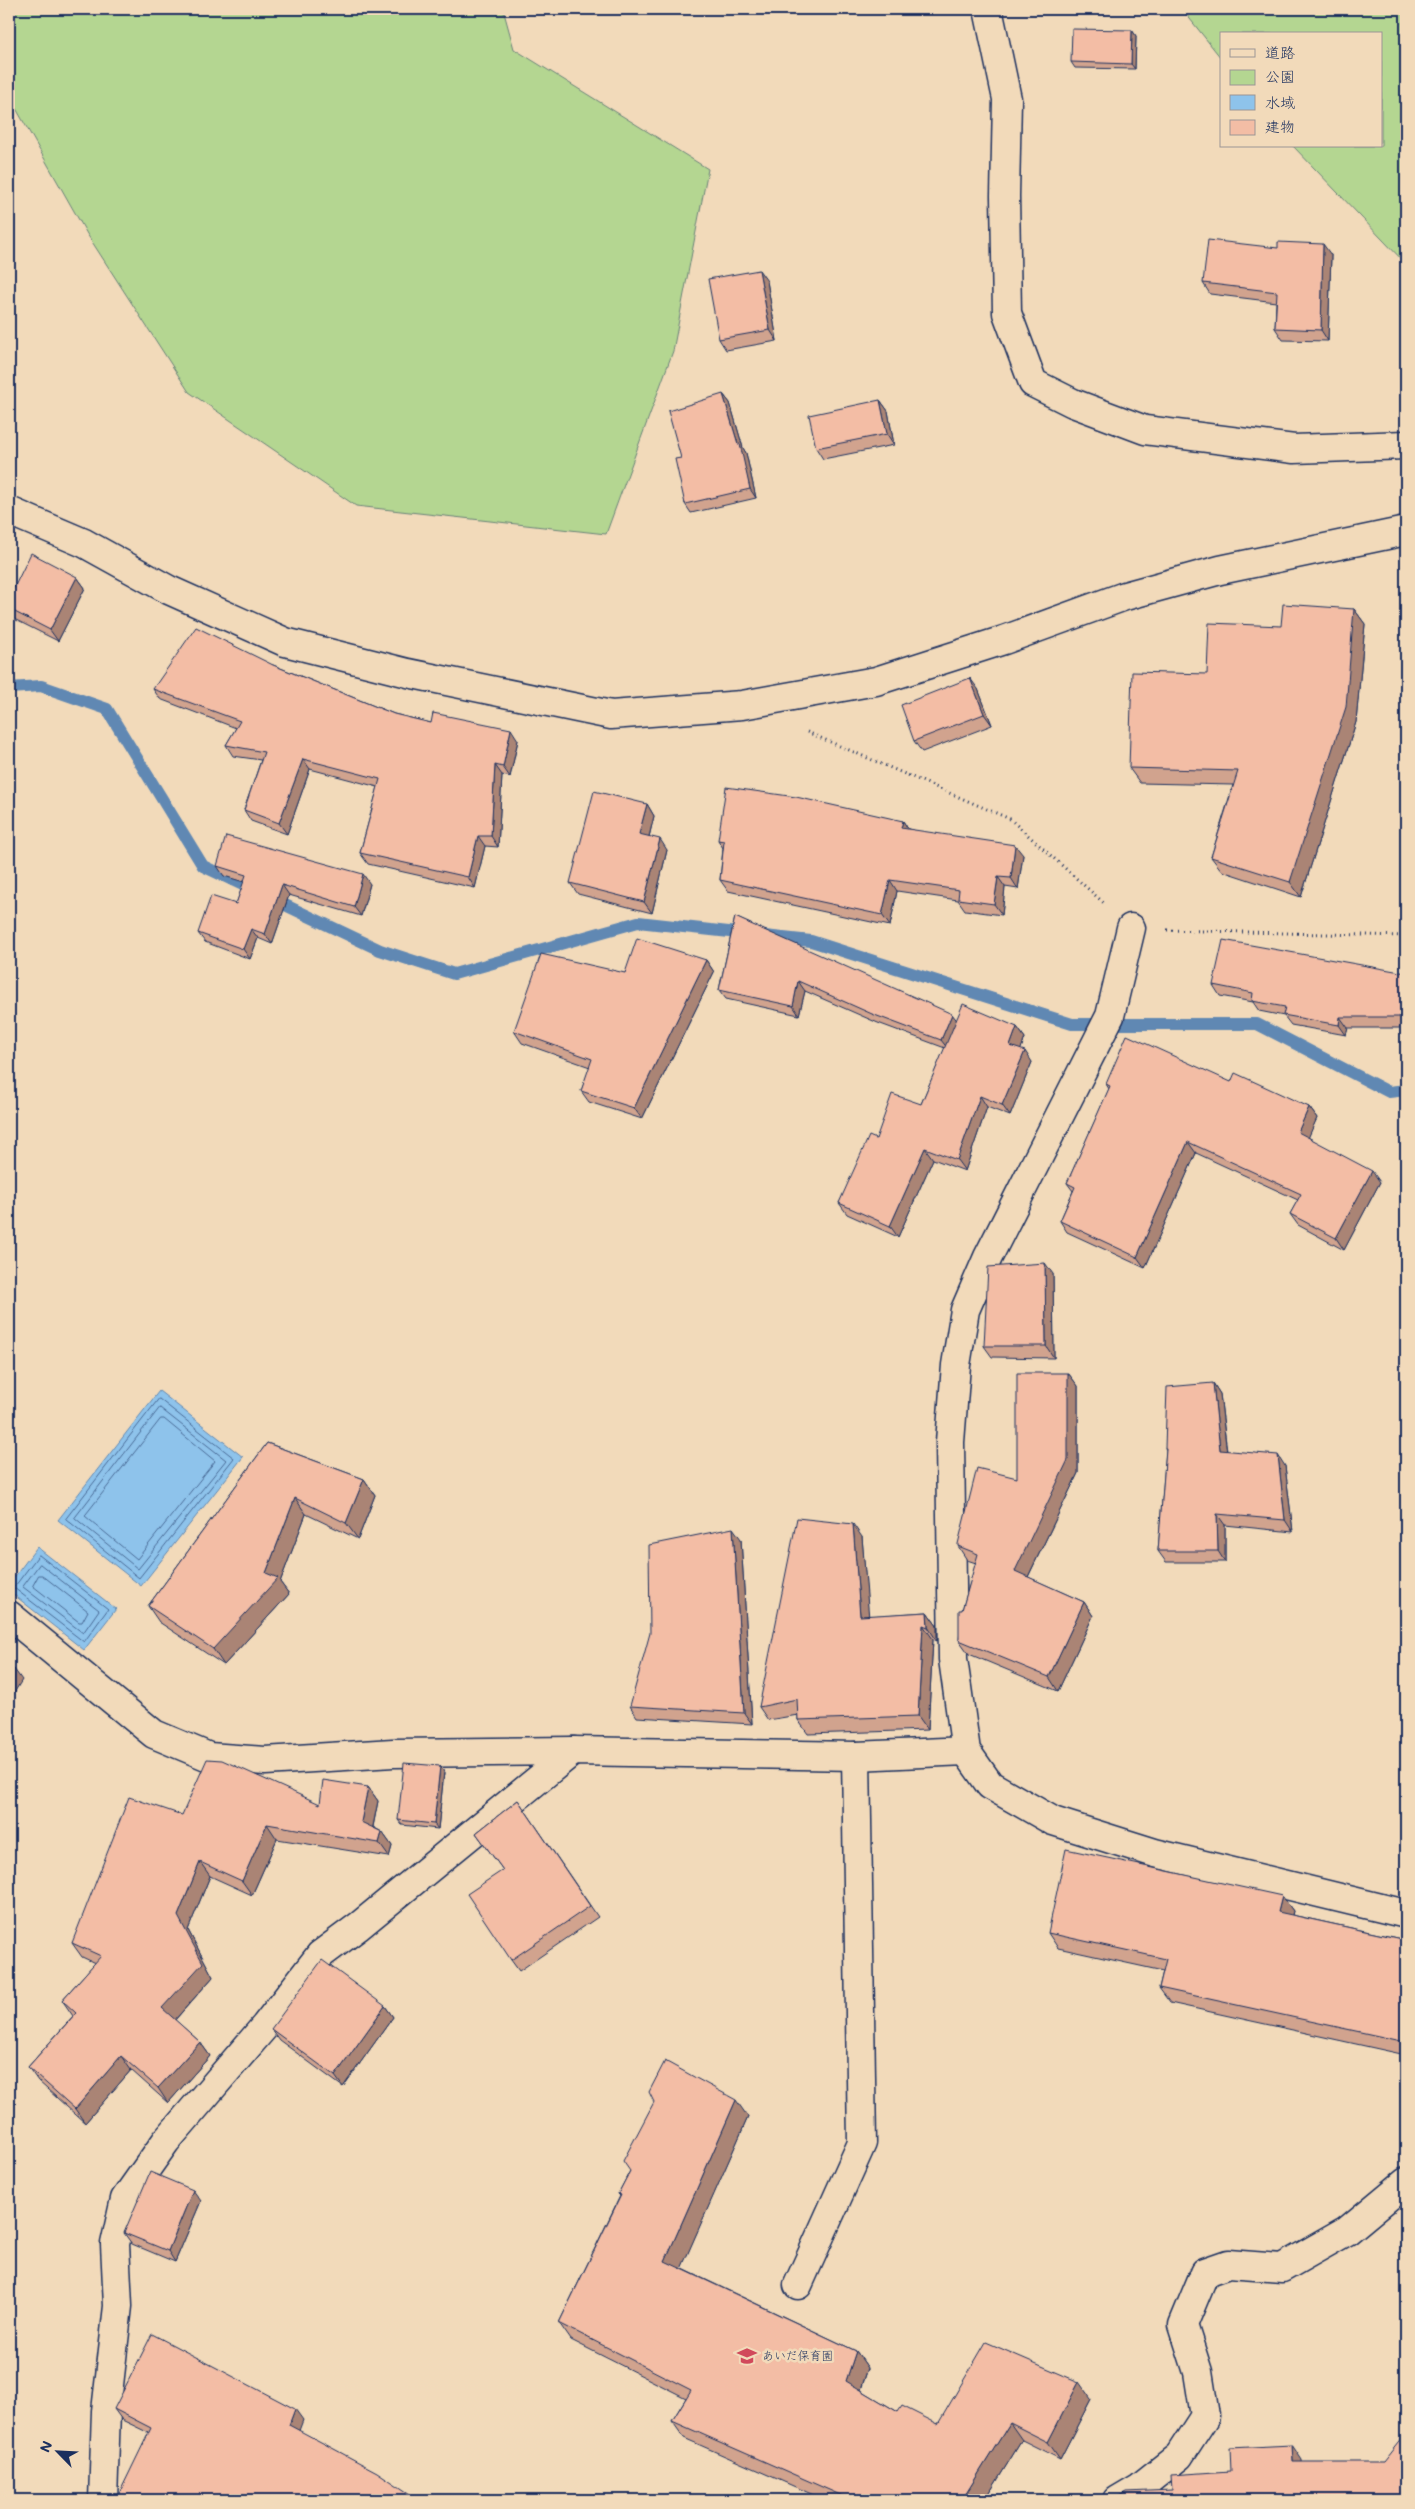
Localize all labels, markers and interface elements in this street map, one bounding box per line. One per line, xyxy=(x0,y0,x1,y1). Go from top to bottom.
legend xyxy=(1220,32,1382,148)
text: 道路 xyxy=(1265,42,1295,62)
text: 公園 xyxy=(1265,66,1295,86)
text: 水域 xyxy=(1265,92,1295,112)
text: 建物 xyxy=(1265,116,1295,136)
school or university icon: あいだ保育園 xyxy=(736,2345,758,2367)
place label: あいだ保育園 xyxy=(762,2347,834,2363)
north arrow xyxy=(32,2426,82,2476)
text: N xyxy=(35,2438,57,2455)

